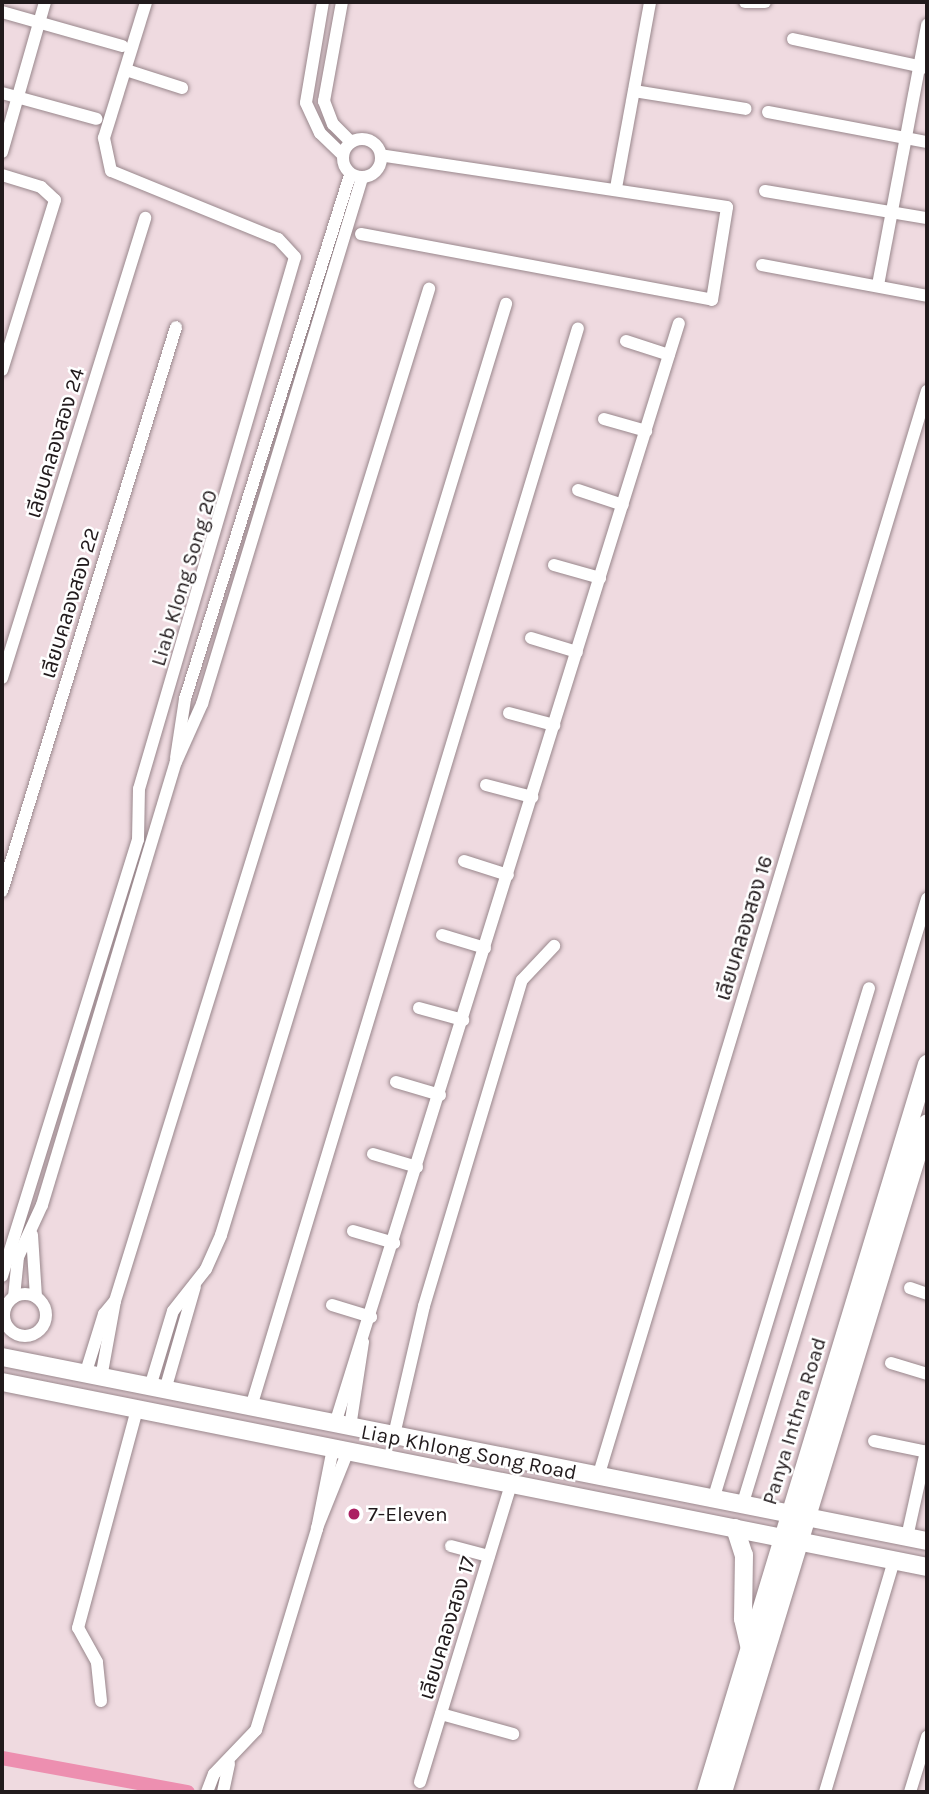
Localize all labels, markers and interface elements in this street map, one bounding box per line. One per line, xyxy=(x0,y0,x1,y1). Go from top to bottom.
street label: เลียบคลองสอง 24 xyxy=(20,365,90,521)
street label: Liab Klong Song 20 xyxy=(145,487,223,669)
street label: เลียบคลองสอง 22 xyxy=(35,525,105,681)
street label: เลียบคลองสอง 16 xyxy=(710,852,778,1004)
street label: Panya Inthra Road xyxy=(757,1334,831,1508)
street label: Liap Khlong Song Road xyxy=(359,1419,579,1485)
place label: 7-Eleven xyxy=(368,1501,448,1527)
marker: 7-Eleven xyxy=(346,1506,362,1522)
street label: เลียบคลองสอง 17 xyxy=(413,1553,481,1703)

